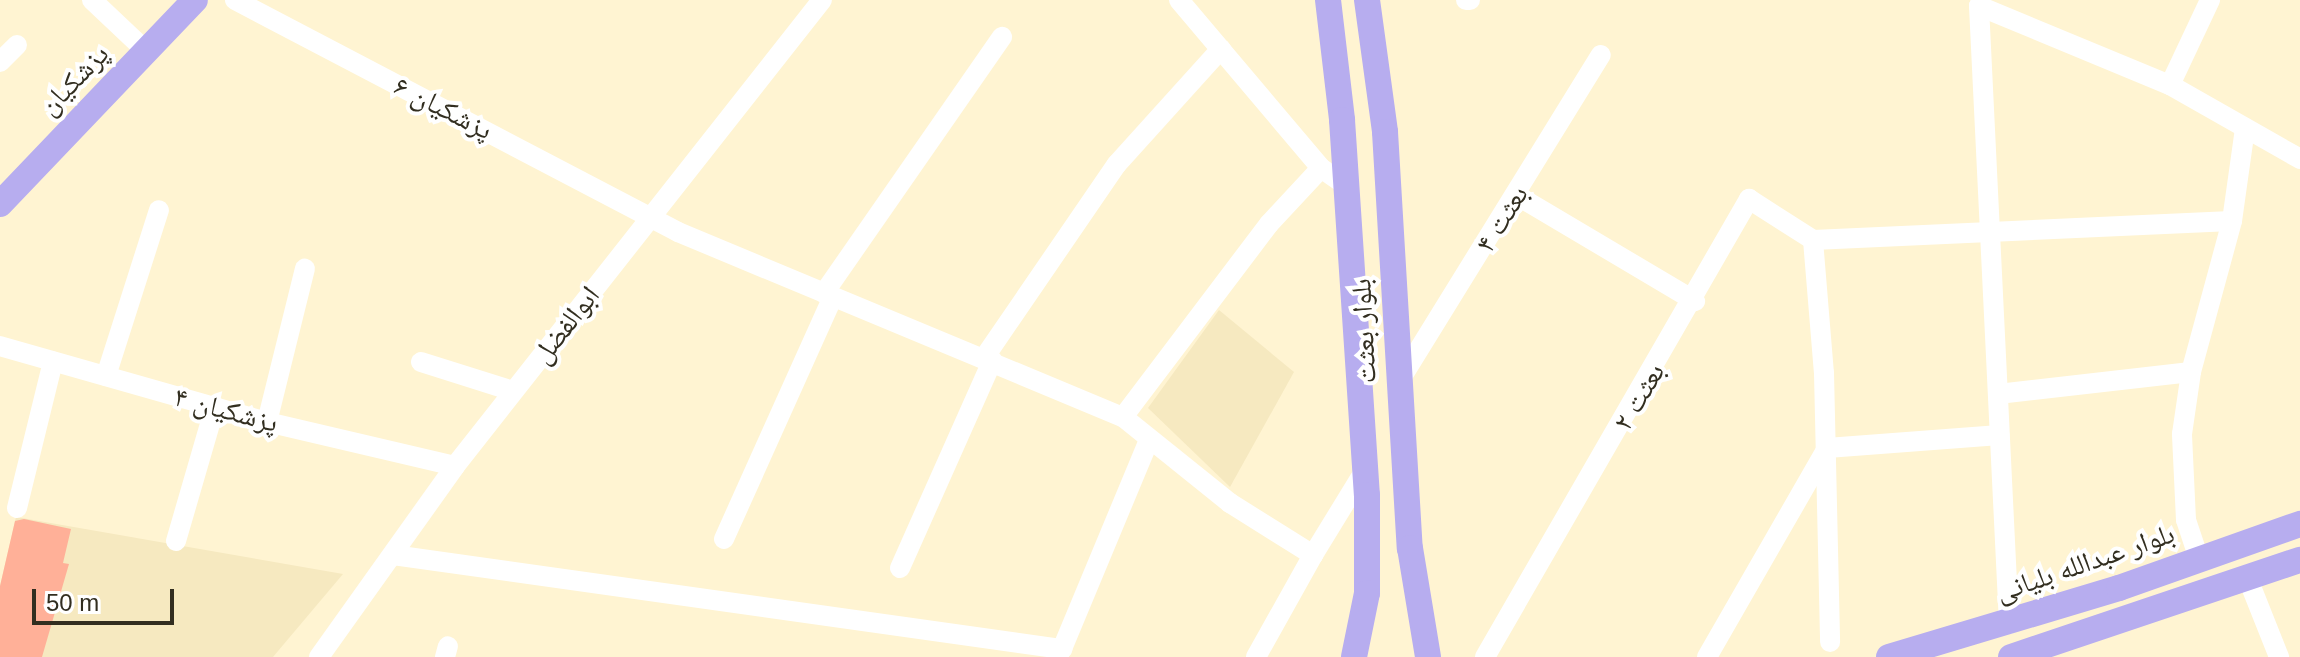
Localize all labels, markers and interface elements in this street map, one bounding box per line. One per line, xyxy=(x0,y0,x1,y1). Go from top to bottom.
street label: پزشکیان xyxy=(32,37,116,123)
street label: پزشکیان ۶ xyxy=(388,69,498,147)
street label: بعثت ۴ xyxy=(1469,179,1535,259)
street label: بلوار بعثت xyxy=(1344,278,1384,384)
street label: ابوالفضل xyxy=(525,279,607,371)
street label: بعثت ۲ xyxy=(1606,357,1672,437)
street label: پزشکیان ۴ xyxy=(170,380,282,440)
street label: بلوار عبدالله بلیانی xyxy=(1991,517,2179,609)
scale bar xyxy=(36,573,178,623)
text: 50 m xyxy=(46,589,99,616)

